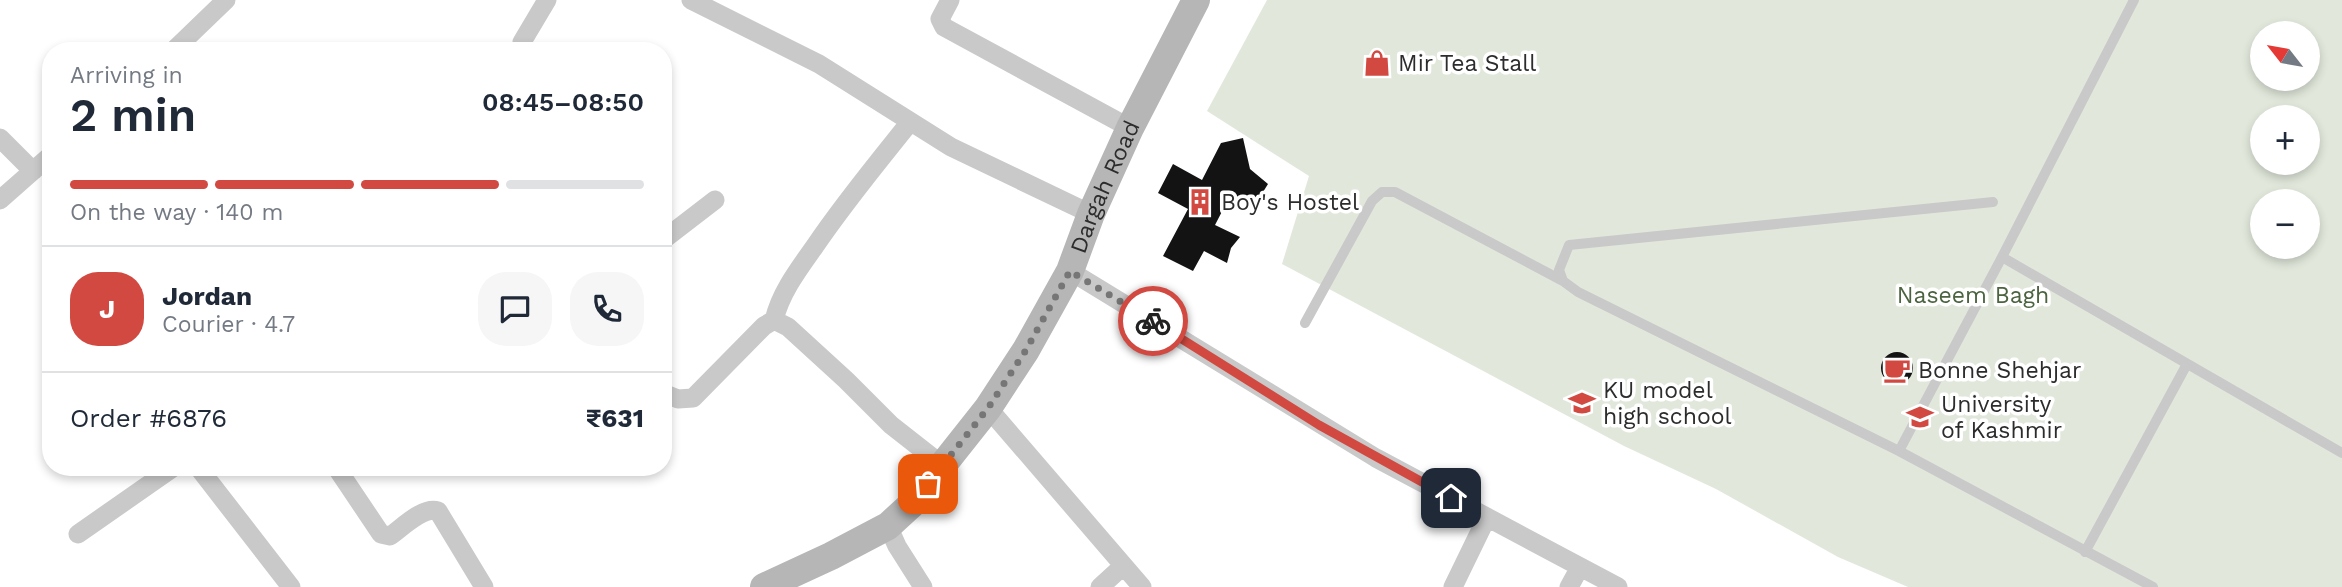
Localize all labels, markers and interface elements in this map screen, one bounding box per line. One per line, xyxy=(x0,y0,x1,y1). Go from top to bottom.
north arrow xyxy=(2250,21,2320,91)
map controls xyxy=(2250,21,2320,259)
shop icon: Mir Tea Stall xyxy=(1362,48,1392,78)
place label: Mir Tea Stall xyxy=(1398,50,1536,77)
text: Arriving in xyxy=(70,62,183,89)
text: 08:45–08:50 xyxy=(482,87,644,117)
text: 2 min xyxy=(70,88,196,142)
button: + xyxy=(2250,105,2320,175)
street label: Dargah Road xyxy=(1065,116,1146,257)
building icon: Boy's Hostel xyxy=(1185,187,1215,217)
place label: Boy's Hostel xyxy=(1221,189,1359,216)
button: − xyxy=(2250,189,2320,259)
text: On the way · 140 m xyxy=(70,199,283,226)
button: chat xyxy=(478,272,552,346)
button: phone xyxy=(570,272,644,346)
text: Jordan xyxy=(162,281,252,311)
park label: Naseem Bagh xyxy=(1897,282,2049,309)
courier xyxy=(1118,286,1188,356)
text: J xyxy=(99,294,115,324)
icon: bike xyxy=(1134,302,1172,340)
text: Courier · 4.7 xyxy=(162,311,295,338)
cafe icon: Bonne Shehjar xyxy=(1882,355,1912,385)
place label: Bonne Shehjar xyxy=(1918,357,2081,384)
place label: KU model high school xyxy=(1603,377,1732,430)
school or university icon: KU model high school xyxy=(1567,388,1597,418)
place label: University of Kashmir xyxy=(1941,391,2062,444)
school or university icon: University of Kashmir xyxy=(1905,402,1935,432)
text: Order #6876 xyxy=(70,403,227,433)
text: ₹631 xyxy=(586,403,644,433)
pin xyxy=(898,454,958,514)
icon: bag xyxy=(909,465,947,503)
pin xyxy=(1421,468,1481,528)
icon: home xyxy=(1432,479,1470,517)

